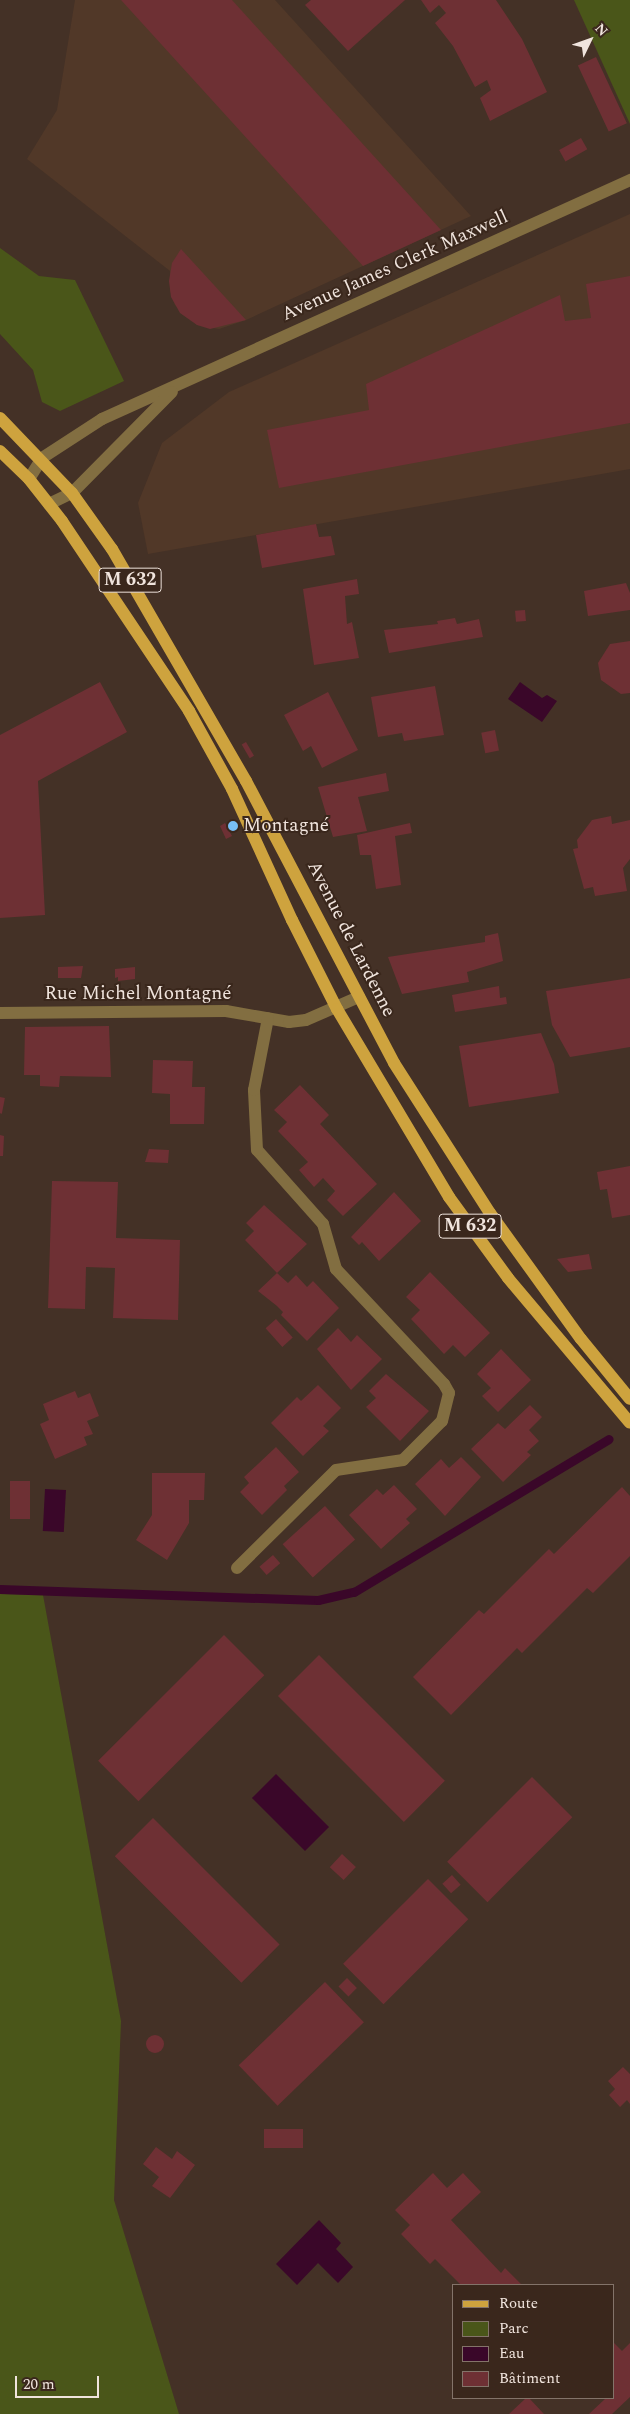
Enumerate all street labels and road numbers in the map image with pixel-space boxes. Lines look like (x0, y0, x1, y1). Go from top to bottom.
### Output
street label: Avenue James Clerk Maxwell (278, 206, 512, 326)
road number: M 632 (98, 564, 162, 596)
street label: Avenue de Lardenne (302, 857, 400, 1021)
street label: Rue Michel Montagné (45, 983, 231, 1005)
road number: M 632 (438, 1210, 502, 1242)

